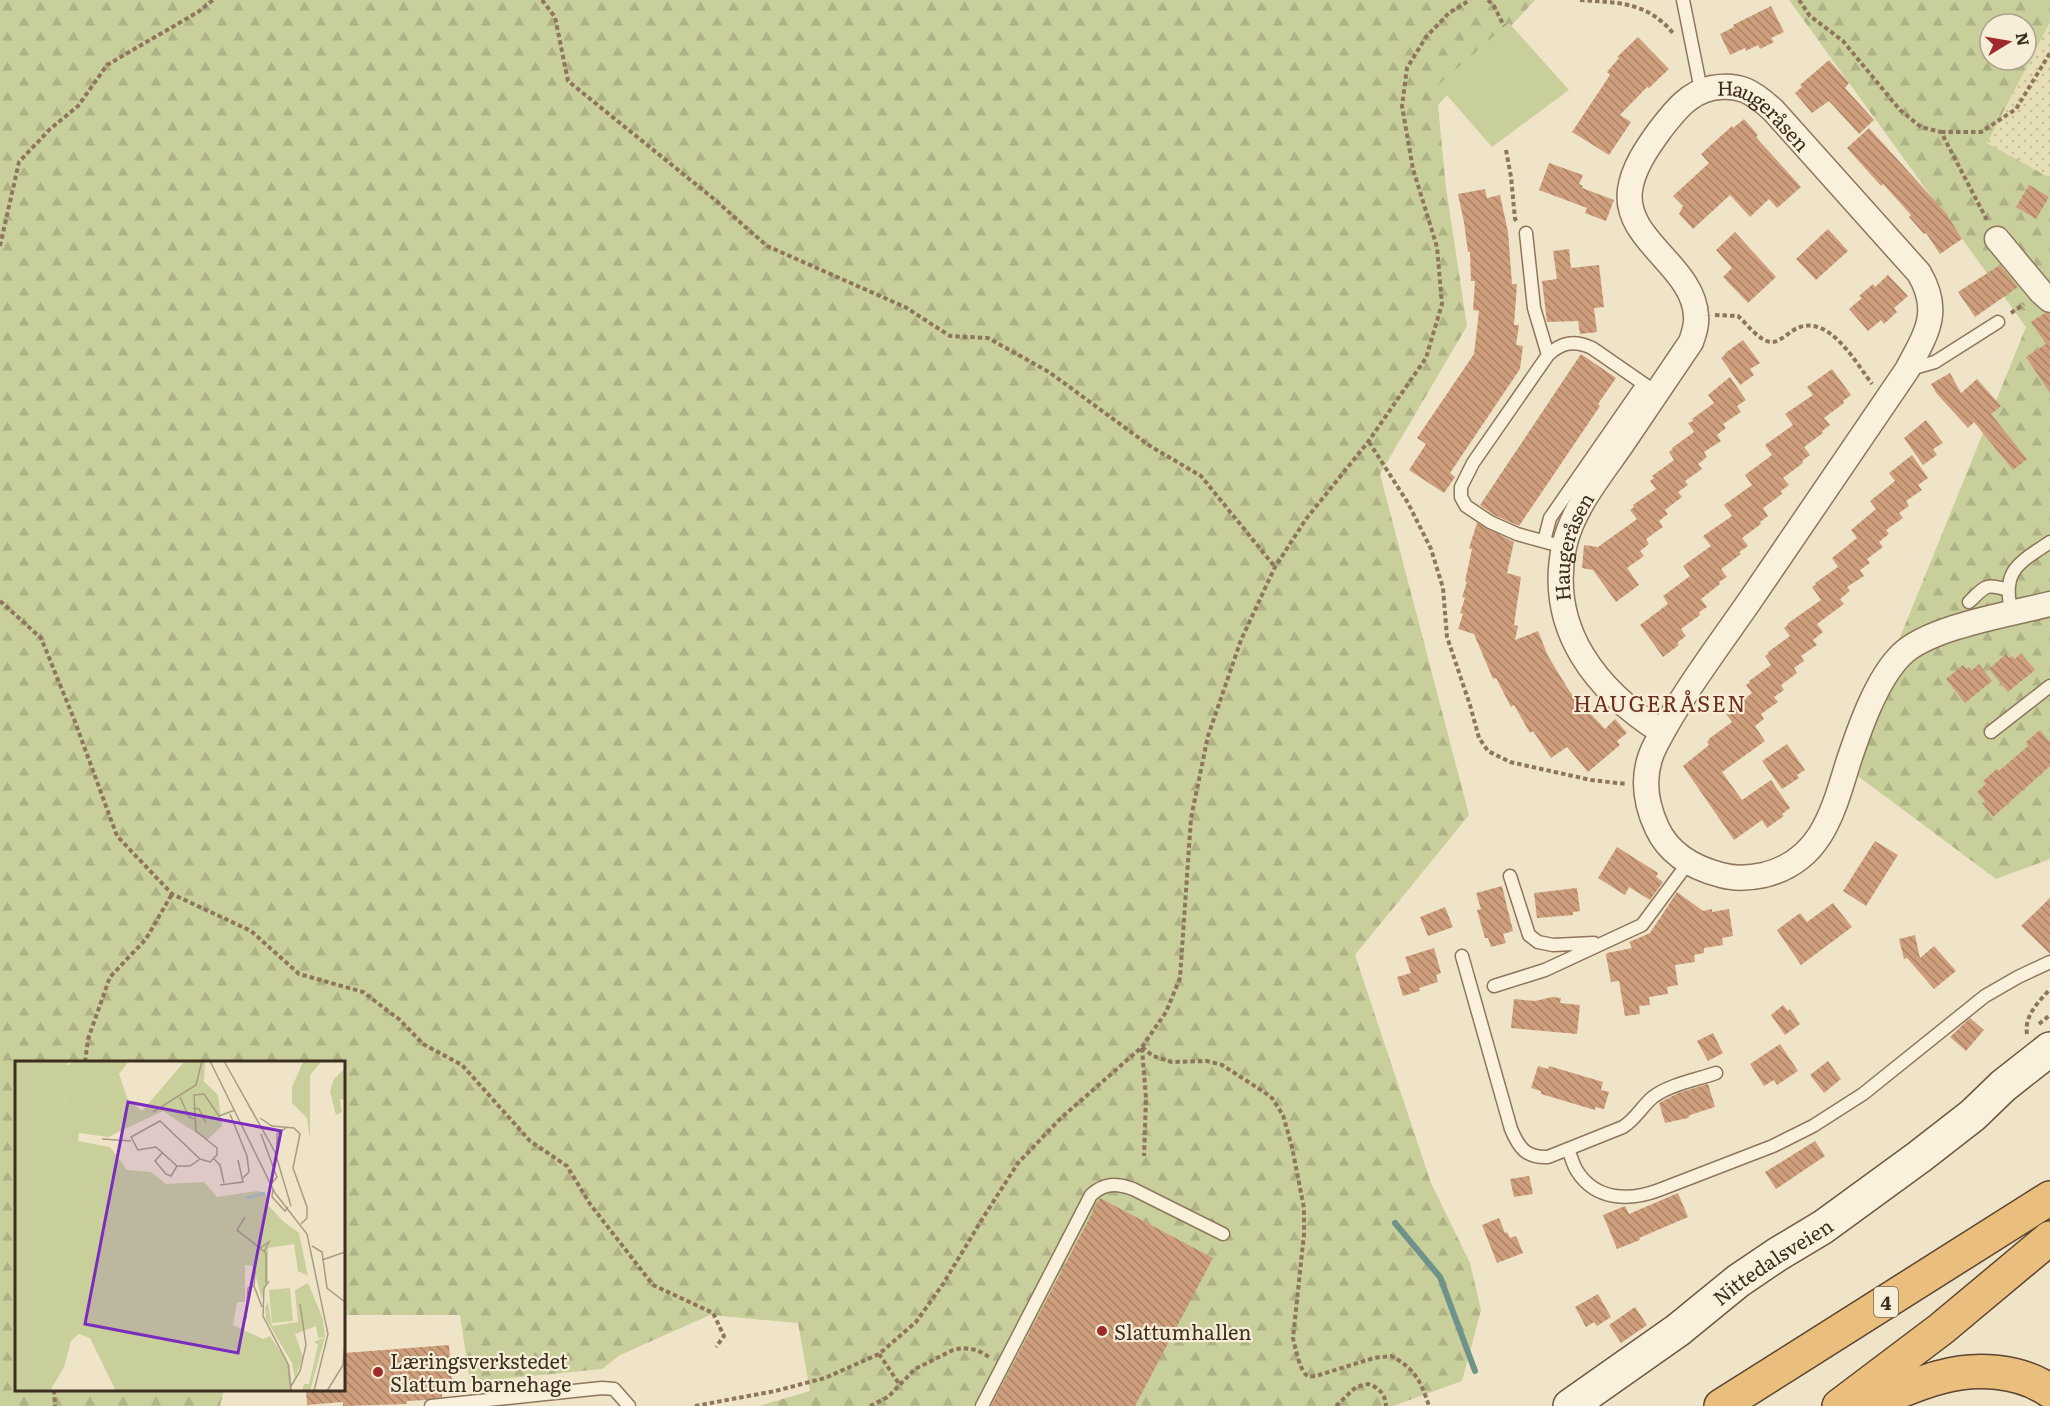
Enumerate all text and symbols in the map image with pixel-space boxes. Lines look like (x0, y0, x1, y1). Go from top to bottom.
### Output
north arrow (1978, 12, 2038, 72)
text: N (2011, 30, 2037, 48)
street label: Haugeråsen (1717, 72, 1818, 157)
street label: Haugeråsen (1546, 486, 1600, 603)
district label: HAUGERÅSEN (1573, 686, 1747, 719)
inset map (15, 1061, 345, 1391)
street label: Nittedalsveien (1705, 1210, 1839, 1312)
road number: 4 (1874, 1287, 1898, 1317)
place label: Slattumhallen (1114, 1316, 1252, 1346)
marker: Slattumhallen (1095, 1324, 1109, 1338)
place label: Læringsverkstedet Slattum barnehage (390, 1345, 571, 1398)
marker: Læringsverkstedet Slattum barnehage (371, 1365, 385, 1379)

